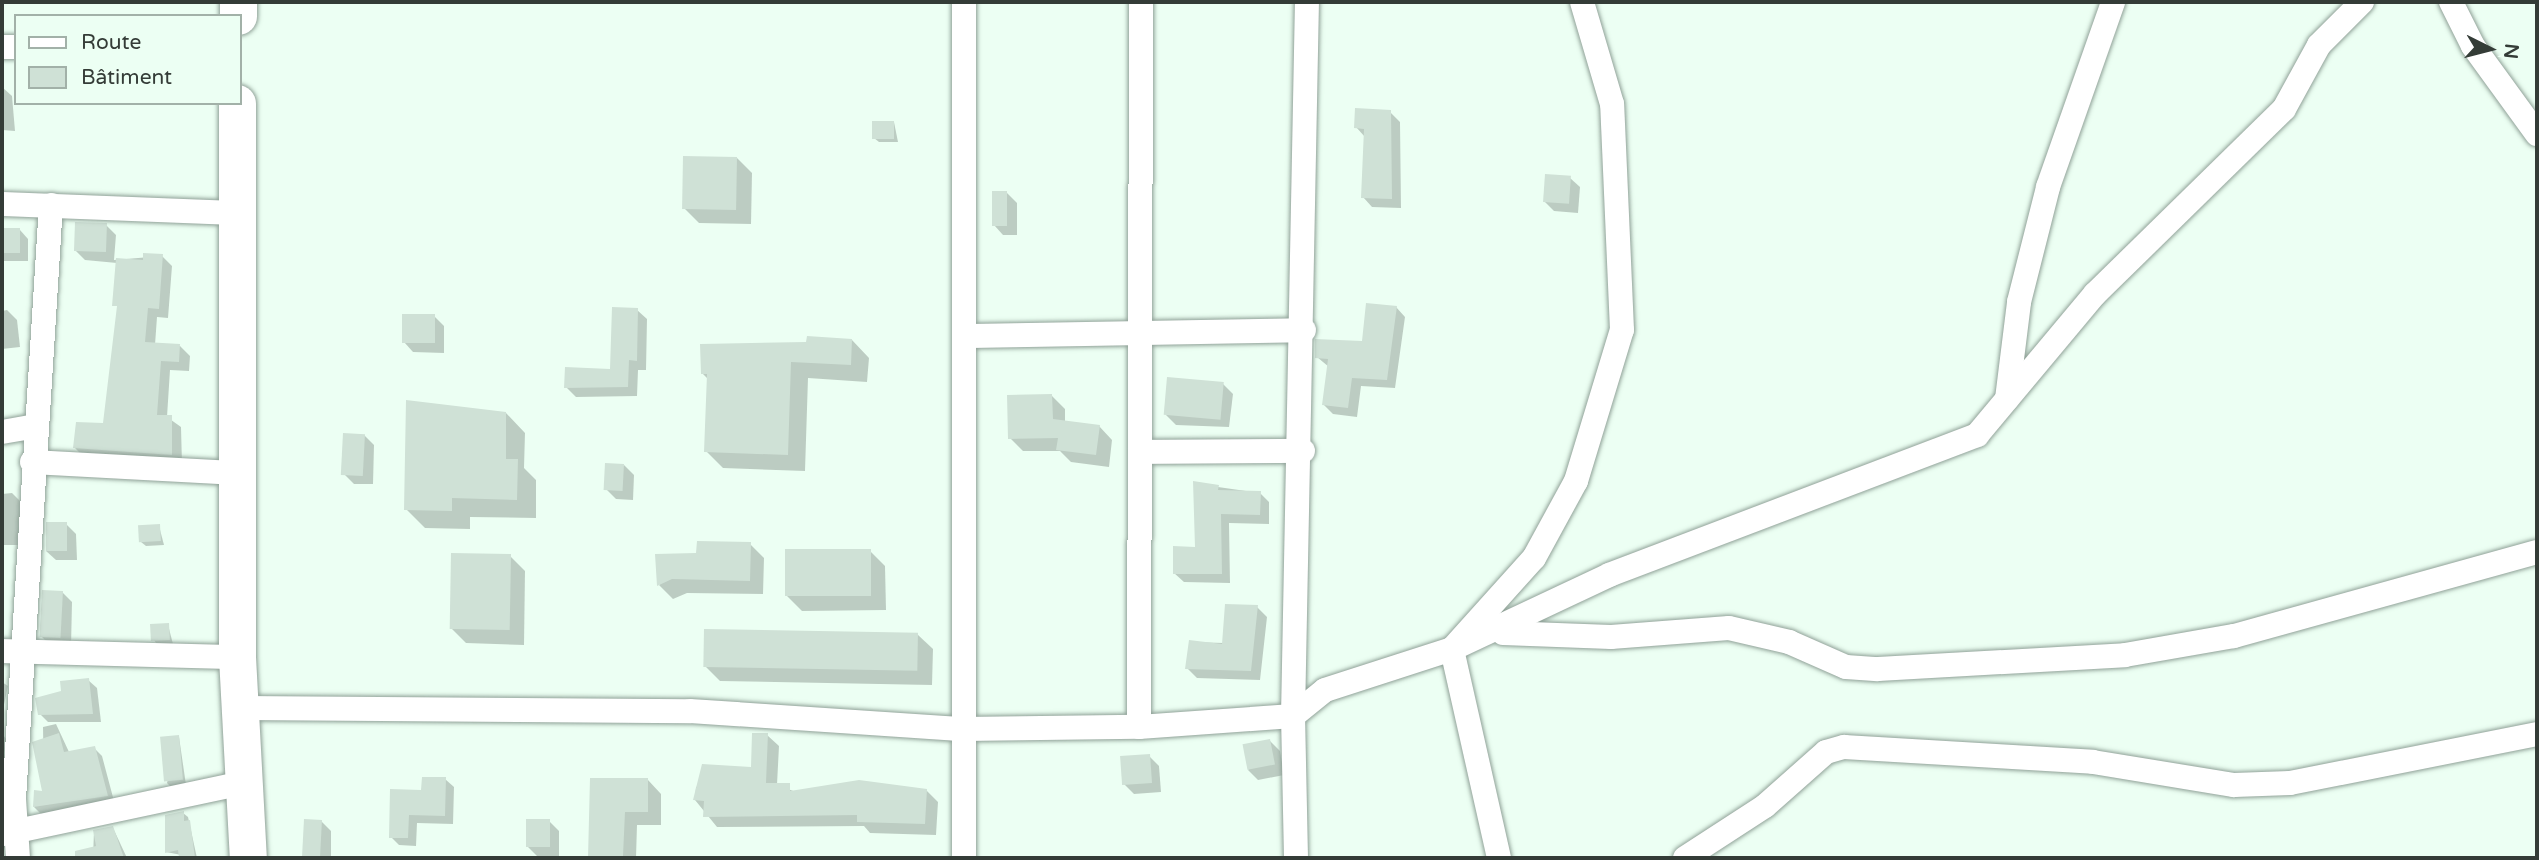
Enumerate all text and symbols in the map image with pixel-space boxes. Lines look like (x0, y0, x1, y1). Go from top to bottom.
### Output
legend (14, 14, 242, 105)
north arrow (2455, 14, 2525, 84)
text: Route (81, 30, 141, 55)
text: N (2499, 42, 2523, 60)
text: Bâtiment (81, 65, 172, 90)

